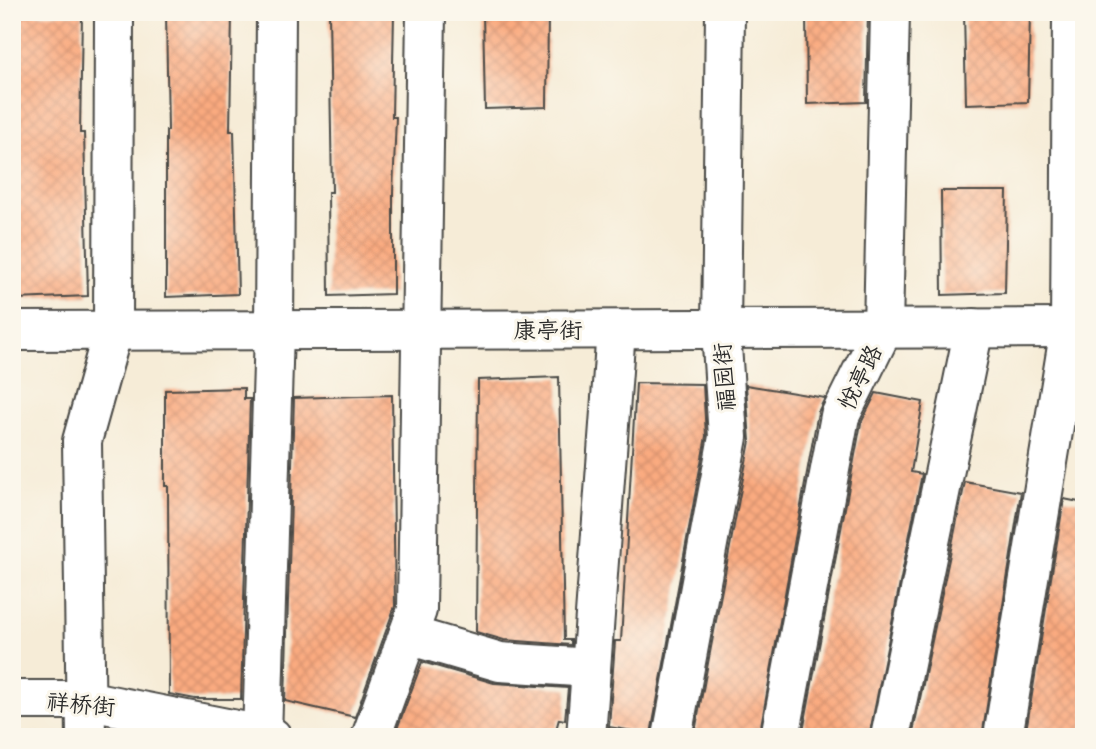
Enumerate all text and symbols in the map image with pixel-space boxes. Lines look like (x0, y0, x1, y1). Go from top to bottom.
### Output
street label: 康亭街 (514, 310, 583, 351)
street label: 悦亭路 (827, 337, 894, 417)
street label: 福园街 (702, 341, 747, 413)
street label: 祥桥街 (45, 681, 117, 728)

